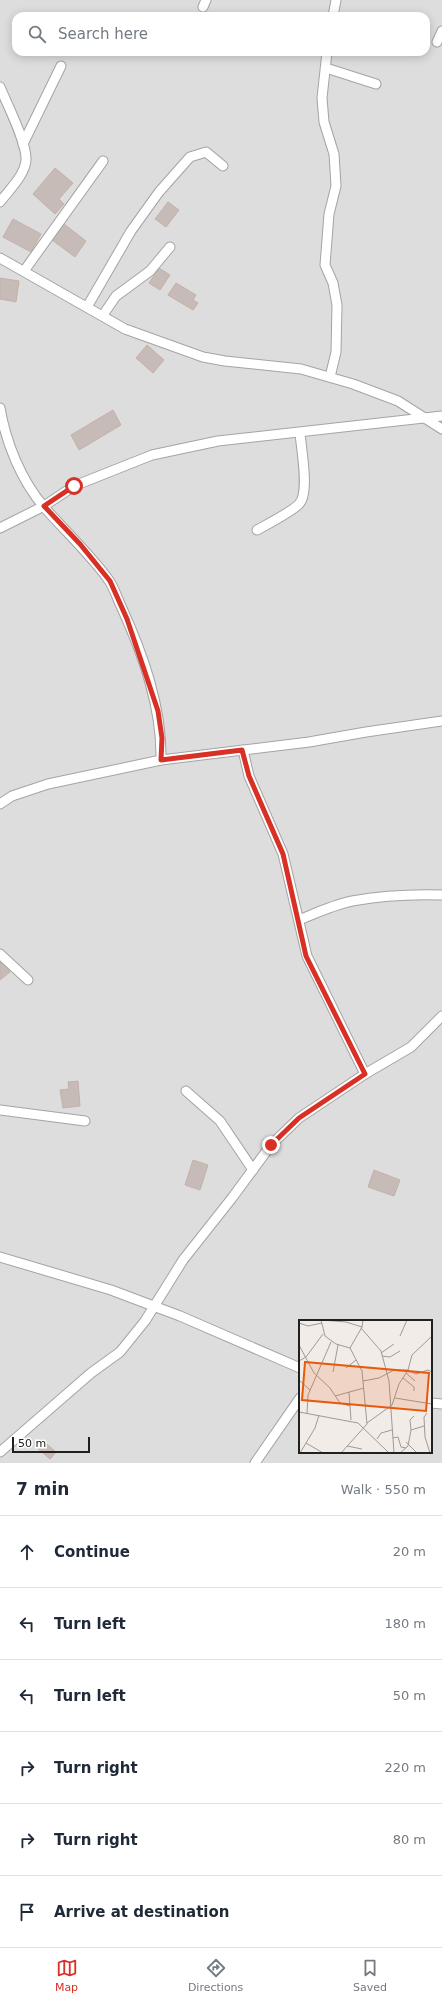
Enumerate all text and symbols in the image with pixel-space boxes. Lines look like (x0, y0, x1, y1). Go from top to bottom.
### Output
search box (12, 12, 430, 56)
icon: search (26, 23, 48, 45)
text: Search here (58, 25, 148, 43)
route start (65, 477, 83, 495)
route end (262, 1136, 280, 1154)
inset map (299, 1320, 432, 1453)
scale bar (12, 1435, 90, 1454)
text: 50 m (18, 1437, 46, 1450)
text: 7 min (16, 1479, 69, 1499)
text: Walk · 550 m (341, 1482, 426, 1497)
icon: ahead (16, 1541, 38, 1563)
text: Continue (54, 1543, 130, 1561)
text: 20 m (393, 1544, 426, 1559)
icon: left (16, 1613, 38, 1635)
text: Turn left (54, 1615, 126, 1633)
text: 180 m (384, 1616, 426, 1631)
icon: left (16, 1685, 38, 1707)
text: Turn left (54, 1687, 126, 1705)
text: 50 m (393, 1688, 426, 1703)
icon: right (16, 1757, 38, 1779)
text: Turn right (54, 1759, 138, 1777)
text: 220 m (384, 1760, 426, 1775)
icon: right (16, 1829, 38, 1851)
text: Turn right (54, 1831, 138, 1849)
text: 80 m (393, 1832, 426, 1847)
icon: arrive (16, 1901, 38, 1923)
text: Arrive at destination (54, 1903, 229, 1921)
tab: Map (55, 1957, 78, 1994)
tab: Directions (188, 1957, 243, 1994)
tab: Saved (353, 1957, 387, 1994)

